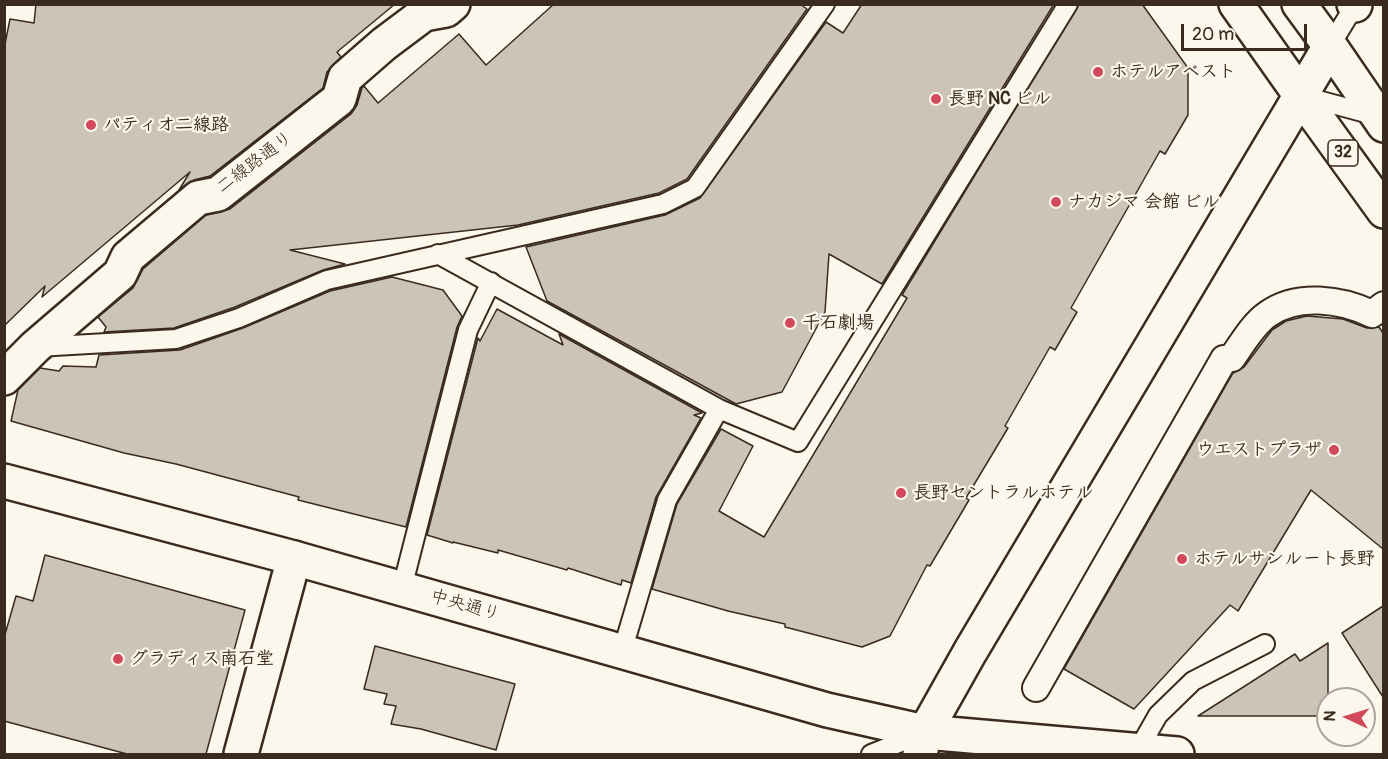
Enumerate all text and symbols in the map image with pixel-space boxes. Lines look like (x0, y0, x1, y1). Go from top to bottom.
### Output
scale bar (1184, 12, 1310, 50)
text: 20 m (1192, 23, 1234, 46)
place label: ホテルアベスト (1110, 61, 1236, 83)
marker: ホテルアベスト (1091, 65, 1105, 79)
place label: 長野 NC ビル (948, 88, 1051, 110)
marker: 長野 NC ビル (929, 92, 943, 106)
place label: パティオ二線路 (103, 114, 229, 136)
marker: パティオ二線路 (84, 118, 98, 132)
street label: 二線路通り (213, 127, 297, 199)
road number: 32 (1328, 140, 1358, 166)
place label: ナカジマ 会館 ビル (1068, 191, 1220, 213)
marker: ナカジマ 会館 ビル (1049, 195, 1063, 209)
place label: 千石劇場 (802, 312, 874, 334)
marker: 千石劇場 (783, 316, 797, 330)
place label: ウエストプラザ (1196, 439, 1322, 461)
marker: ウエストプラザ (1327, 443, 1341, 457)
place label: 長野セントラルホテル (913, 482, 1093, 504)
marker: 長野セントラルホテル (894, 486, 908, 500)
place label: ホテルサンルート長野 (1194, 548, 1375, 570)
marker: ホテルサンルート長野 (1175, 552, 1189, 566)
street label: 中央通り (427, 586, 503, 626)
place label: グラディス南石堂 (130, 648, 274, 670)
marker: グラディス南石堂 (111, 652, 125, 666)
north arrow (1316, 687, 1376, 747)
text: N (1320, 710, 1340, 722)

